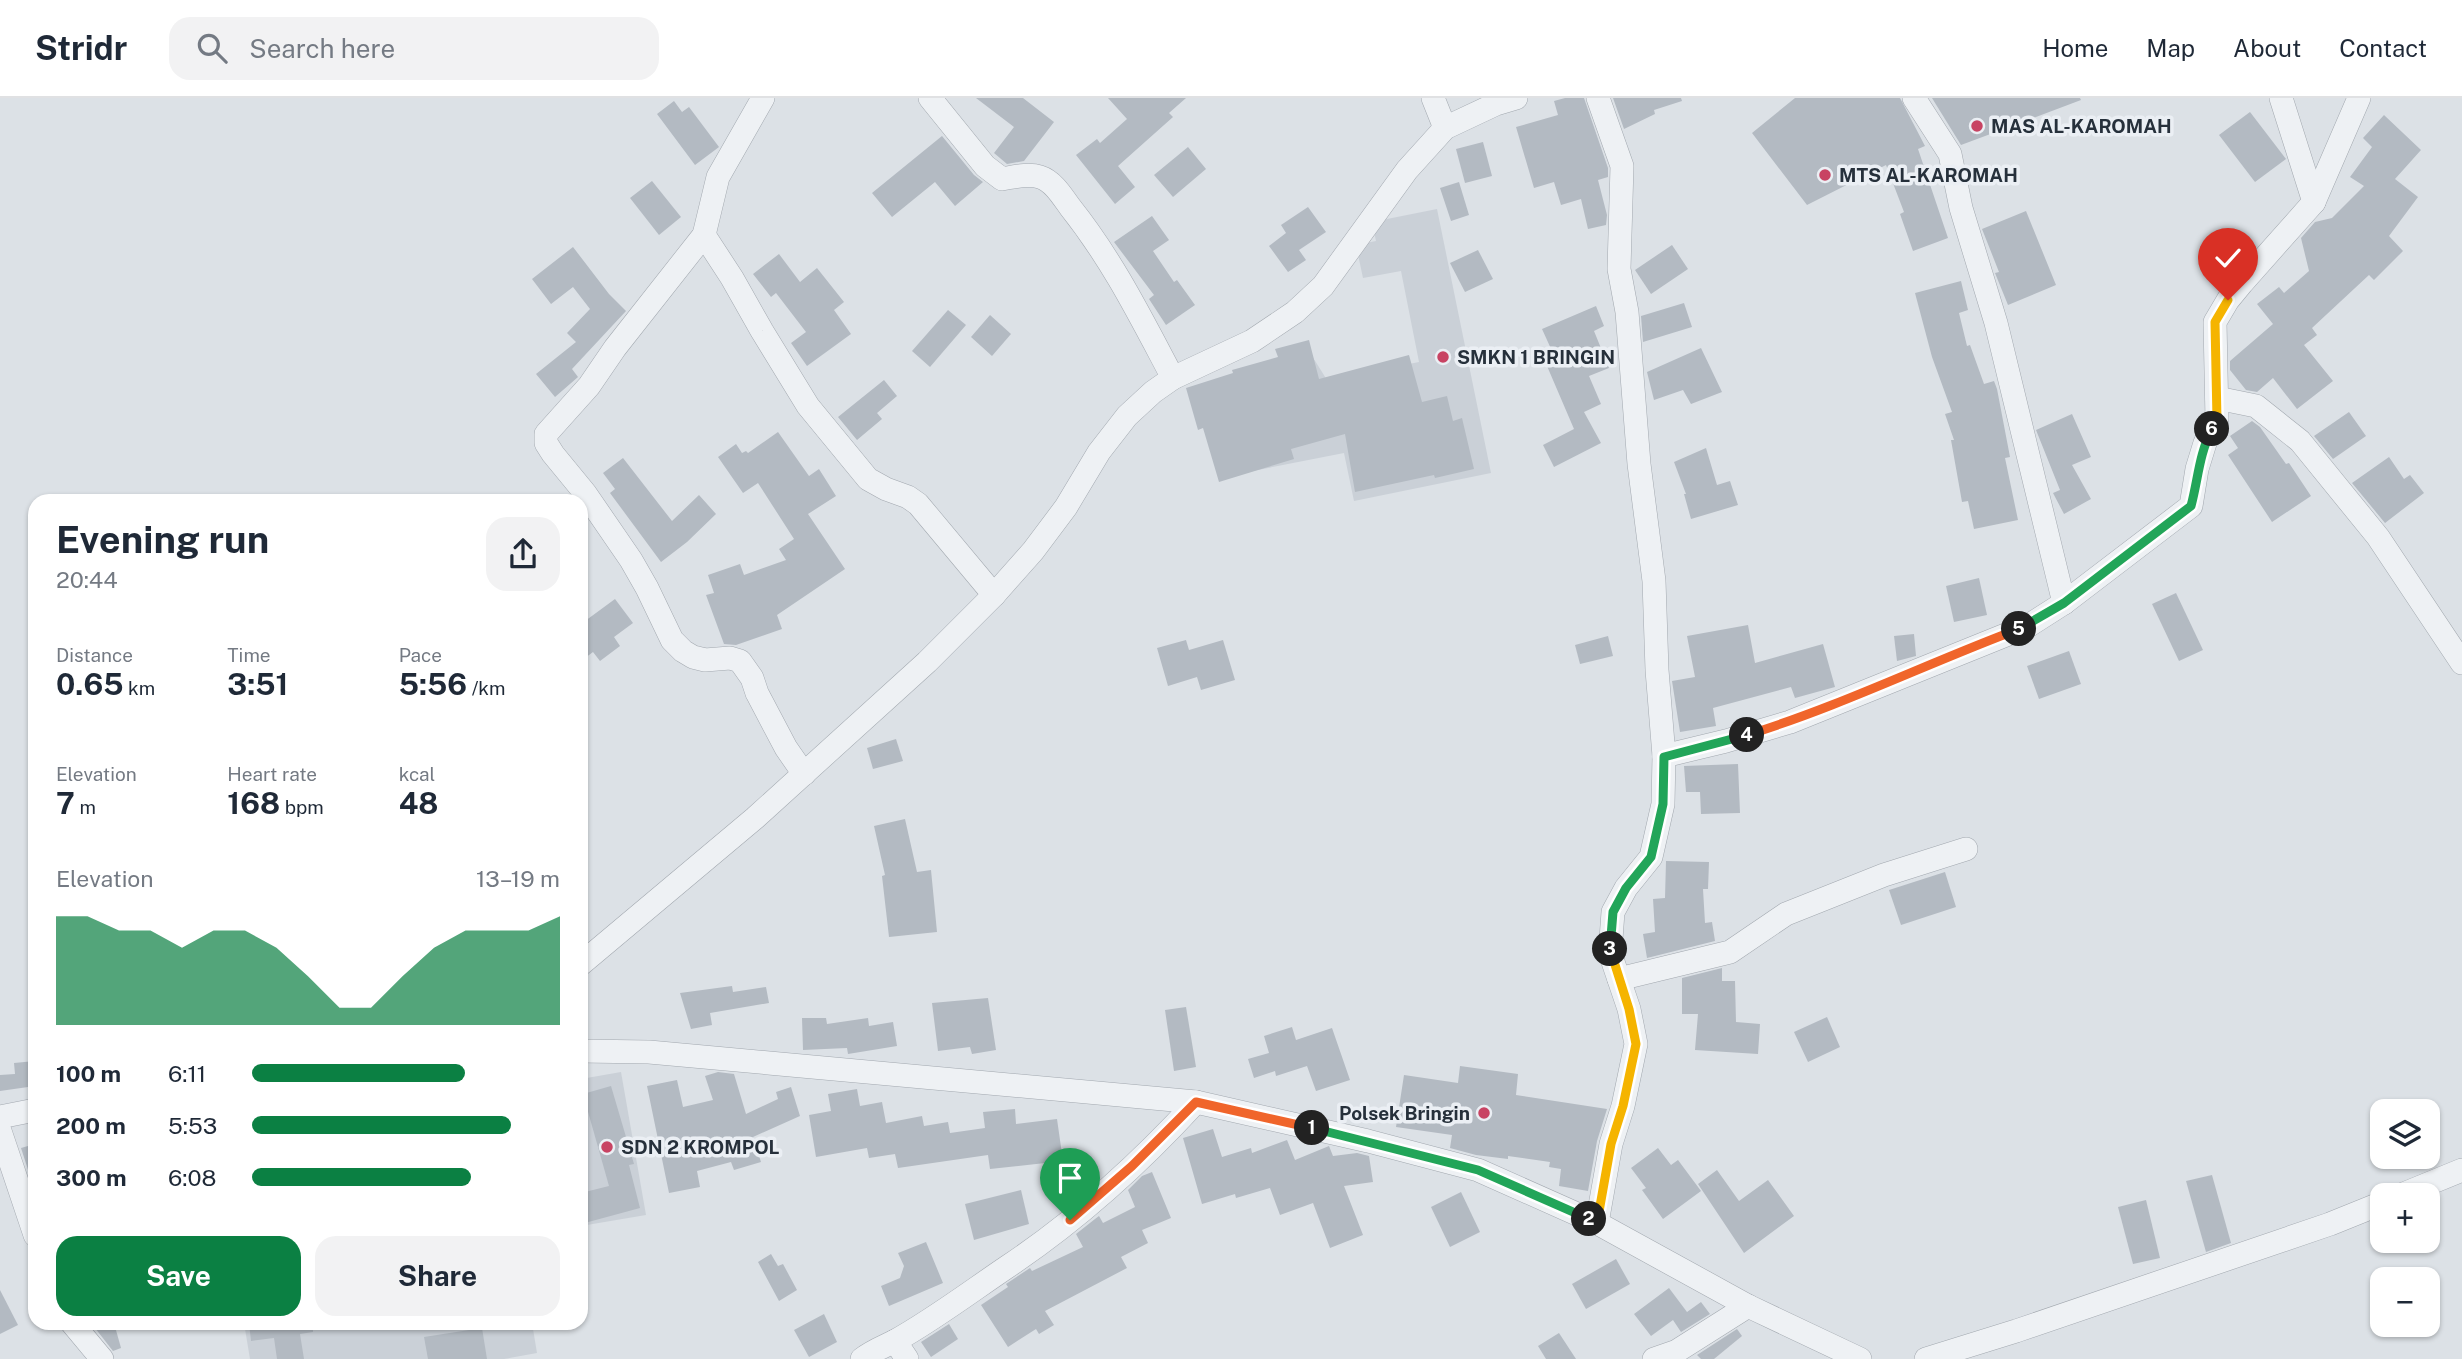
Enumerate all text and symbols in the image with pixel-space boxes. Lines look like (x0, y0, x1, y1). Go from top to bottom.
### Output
search box (169, 17, 659, 80)
text: Stridr (35, 29, 127, 67)
icon: search (193, 29, 231, 67)
text: Search here (249, 33, 395, 64)
text: Home (2042, 34, 2108, 62)
text: Map (2146, 34, 2195, 62)
text: About (2233, 34, 2301, 62)
text: Contact (2339, 34, 2427, 62)
place label: MAS AL-KAROMAH (1991, 115, 2172, 137)
marker: MAS AL-KAROMAH (1969, 118, 1985, 134)
place label: MTS AL-KAROMAH (1839, 164, 2018, 186)
marker: MTS AL-KAROMAH (1817, 167, 1833, 183)
pin (2198, 228, 2258, 300)
icon: check (2209, 239, 2247, 277)
place label: SMKN 1 BRINGIN (1457, 346, 1615, 368)
marker: SMKN 1 BRINGIN (1435, 349, 1451, 365)
pin: 6 (2194, 412, 2230, 446)
text: 6 (2205, 417, 2218, 439)
text: Evening run (56, 517, 269, 562)
button: share (486, 517, 560, 591)
text: 20:44 (56, 566, 118, 593)
pin: 5 (2002, 612, 2036, 646)
text: 5 (2012, 617, 2025, 639)
text: Distance (56, 644, 133, 666)
text: Time (227, 644, 271, 666)
text: Pace (399, 644, 442, 666)
text: 0.65 (56, 666, 124, 702)
text: 3:51 (227, 666, 288, 702)
text: 5:56 (399, 666, 467, 702)
text: km (124, 677, 155, 699)
text: /km (467, 677, 505, 699)
pin: 4 (1730, 718, 1764, 752)
text: 4 (1740, 723, 1753, 745)
text: Elevation (56, 763, 137, 785)
text: Heart rate (227, 763, 317, 785)
text: kcal (399, 763, 435, 785)
text: 7 (56, 785, 75, 821)
text: 168 (227, 785, 280, 821)
text: 48 (399, 785, 438, 821)
text: m (75, 796, 96, 818)
text: bpm (280, 796, 324, 818)
text: Elevation (56, 865, 154, 892)
text: 13–19 m (476, 865, 560, 892)
pin: 3 (1592, 932, 1628, 966)
text: 3 (1603, 937, 1616, 959)
text: 100 m (56, 1060, 121, 1087)
text: 6:11 (168, 1060, 206, 1087)
map controls (2370, 1099, 2440, 1337)
button: layers (2370, 1099, 2440, 1169)
place label: Polsek Bringin (1339, 1102, 1470, 1124)
marker: Polsek Bringin (1476, 1105, 1492, 1121)
pin: 1 (1294, 1110, 1330, 1146)
text: 200 m (56, 1112, 126, 1139)
text: 5:53 (168, 1112, 217, 1139)
text: 1 (1307, 1116, 1316, 1138)
place label: SDN 2 KROMPOL (621, 1136, 780, 1158)
marker: SDN 2 KROMPOL (599, 1139, 615, 1155)
pin (1040, 1148, 1100, 1220)
icon: arrive (1051, 1159, 1089, 1197)
text: 300 m (56, 1164, 127, 1191)
text: 6:08 (168, 1164, 216, 1191)
button: + (2370, 1183, 2440, 1253)
pin: 2 (1572, 1202, 1606, 1236)
text: 2 (1582, 1207, 1595, 1229)
button: Save (56, 1236, 301, 1316)
button: Share (315, 1236, 560, 1316)
button: − (2370, 1267, 2440, 1337)

